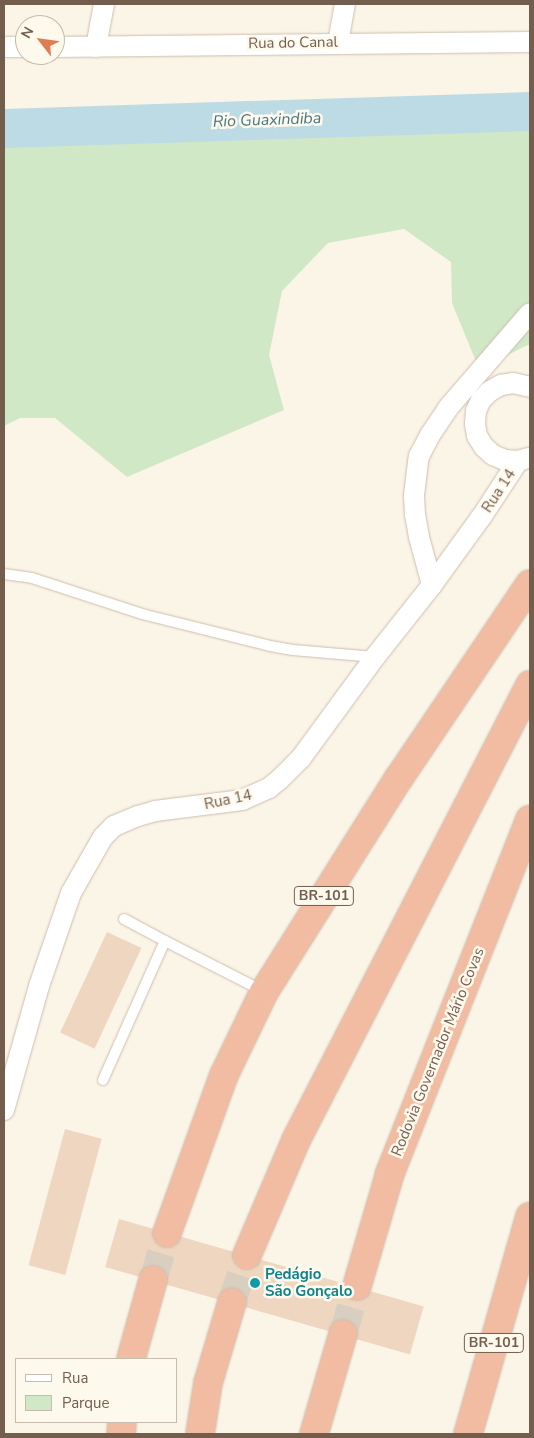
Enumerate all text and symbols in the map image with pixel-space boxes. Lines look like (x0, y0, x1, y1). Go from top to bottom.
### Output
north arrow (15, 15, 65, 65)
text: N (17, 23, 38, 42)
street label: Rua do Canal (248, 33, 338, 53)
water label: Rio Guaxindiba (212, 109, 322, 131)
street label: Rua 14 (478, 466, 520, 516)
street label: Rua 14 (203, 786, 253, 814)
road number: BR-101 (293, 884, 355, 908)
street label: Rodovia Governador Mário Covas (388, 945, 488, 1159)
place label: Pedágio São Gonçalo (265, 1265, 352, 1300)
marker: Pedágio São Gonçalo (249, 1277, 261, 1289)
road number: BR-101 (463, 1332, 525, 1355)
legend (15, 1358, 178, 1423)
text: Rua (62, 1368, 88, 1388)
text: Parque (62, 1393, 110, 1413)

